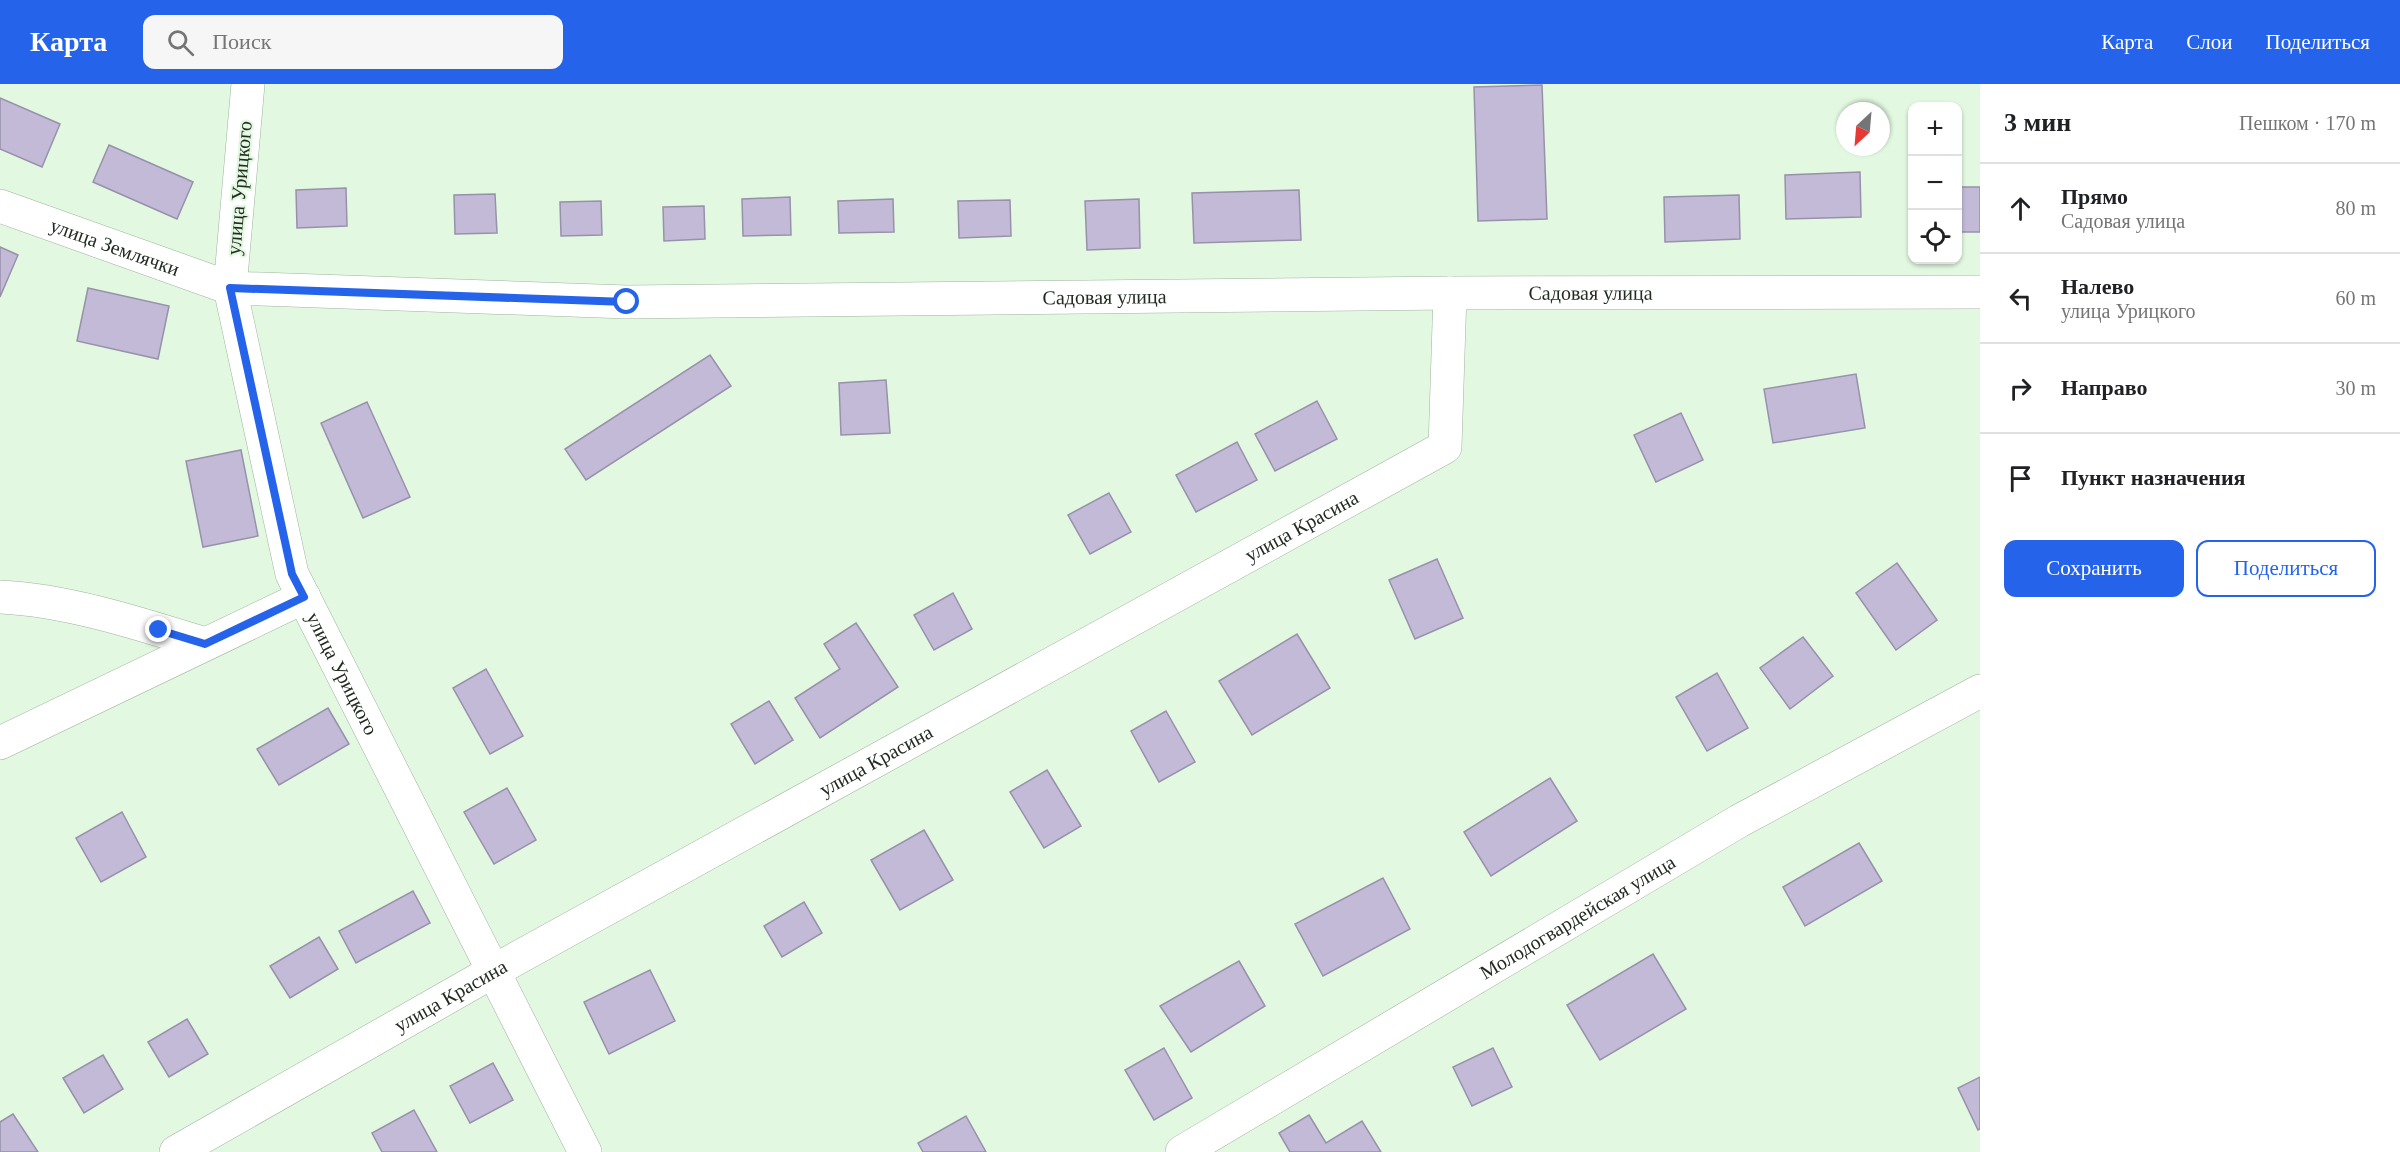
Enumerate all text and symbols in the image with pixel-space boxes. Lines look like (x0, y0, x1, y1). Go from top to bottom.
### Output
search box (143, 15, 563, 69)
text: Карта (30, 26, 107, 57)
icon: search (164, 26, 197, 59)
text: Поиск (212, 29, 271, 54)
text: Карта (2101, 30, 2153, 54)
text: Слои (2186, 30, 2232, 54)
text: Поделиться (2265, 30, 2370, 54)
north arrow (1836, 102, 1890, 156)
map controls (1908, 102, 1962, 264)
button: + (1908, 102, 1962, 156)
text: 3 мин (2004, 108, 2071, 137)
text: Пешком · 170 m (2239, 112, 2376, 134)
street label: улица Урицкого (222, 120, 257, 256)
button: − (1908, 156, 1962, 210)
text: Прямо (2061, 184, 2128, 209)
icon: ahead (2004, 192, 2037, 225)
text: 80 m (2335, 197, 2376, 219)
button: locate (1908, 210, 1962, 264)
text: Садовая улица (2061, 210, 2185, 232)
street label: улица Землячки (47, 214, 183, 280)
text: Налево (2061, 274, 2134, 299)
street label: Садовая улица (1528, 282, 1653, 305)
icon: left (2004, 282, 2037, 315)
street label: Садовая улица (1042, 285, 1167, 309)
text: 60 m (2335, 287, 2376, 309)
route start (613, 288, 639, 314)
text: улица Урицкого (2061, 300, 2196, 322)
icon: right (2004, 372, 2037, 405)
text: Направо (2061, 375, 2147, 400)
text: 30 m (2335, 377, 2376, 399)
icon: arrive (2004, 462, 2037, 495)
text: Пункт назначения (2061, 465, 2246, 490)
street label: улица Красина (1241, 486, 1362, 567)
button: Сохранить (2004, 540, 2184, 597)
button: Поделиться (2196, 540, 2376, 597)
street label: улица Урицкого (301, 608, 383, 739)
route end (145, 616, 171, 642)
street label: улица Красина (816, 720, 936, 801)
street label: Молодогвардейская улица (1476, 850, 1679, 983)
street label: улица Красина (390, 955, 511, 1037)

